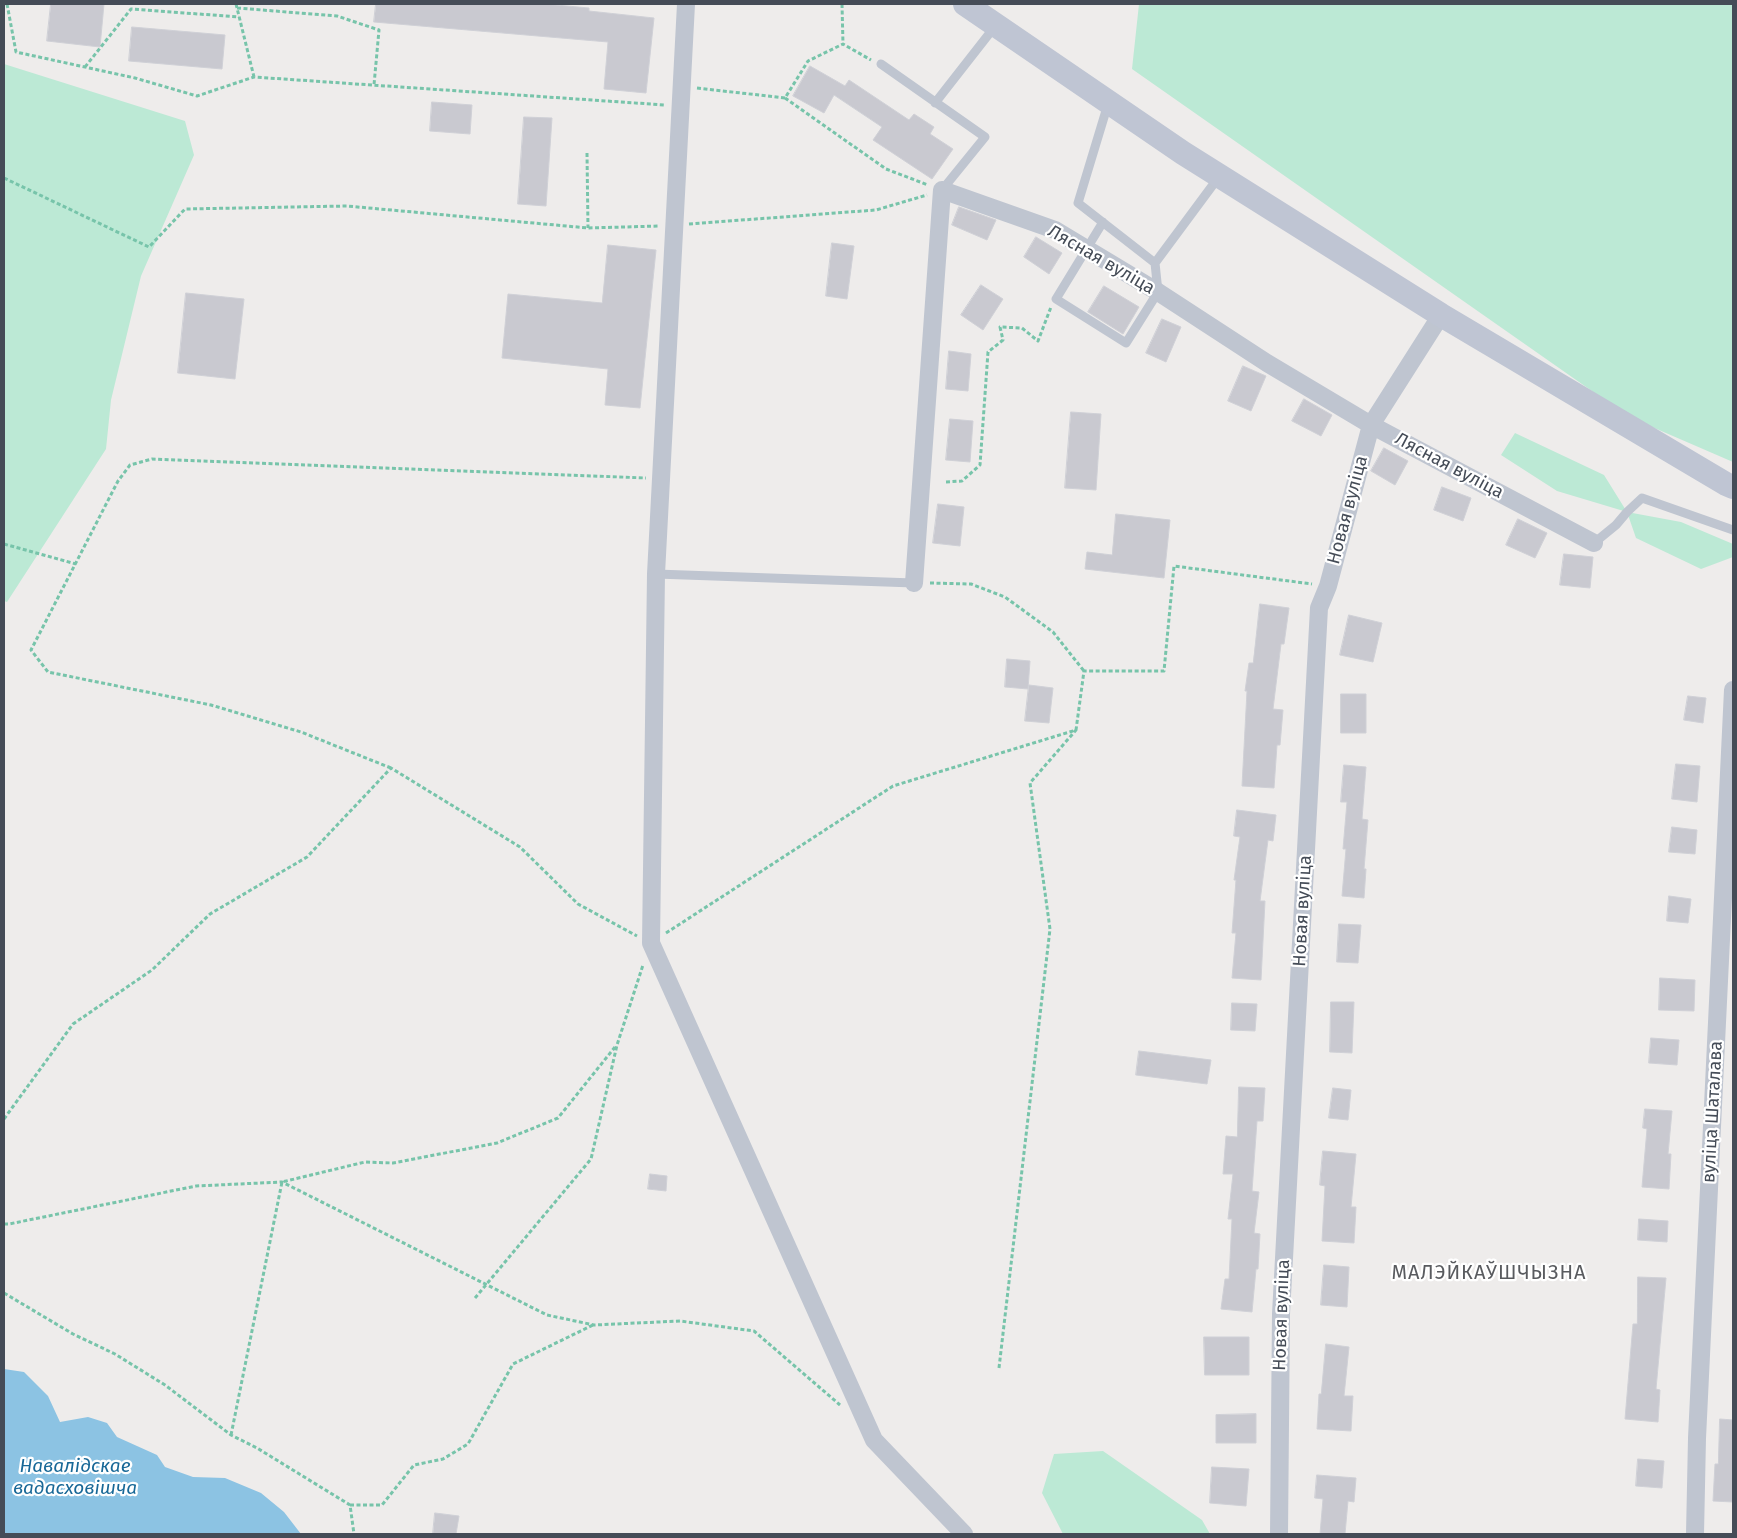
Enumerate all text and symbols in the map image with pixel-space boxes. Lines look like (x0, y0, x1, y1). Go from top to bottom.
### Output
street label: Лясная вуліца (1044, 221, 1158, 299)
street label: Лясная вуліца (1391, 428, 1507, 504)
street label: Новая вуліца (1323, 453, 1373, 567)
street label: Новая вуліца (1289, 855, 1317, 967)
street label: вуліца Шаталава (1698, 1040, 1728, 1184)
street label: Новая вуліца (1269, 1259, 1295, 1371)
district label: МАЛЭЙКАЎШЧЫЗНА (1390, 1261, 1588, 1285)
water label: Навалідскае вадасховішча (13, 1456, 137, 1500)

